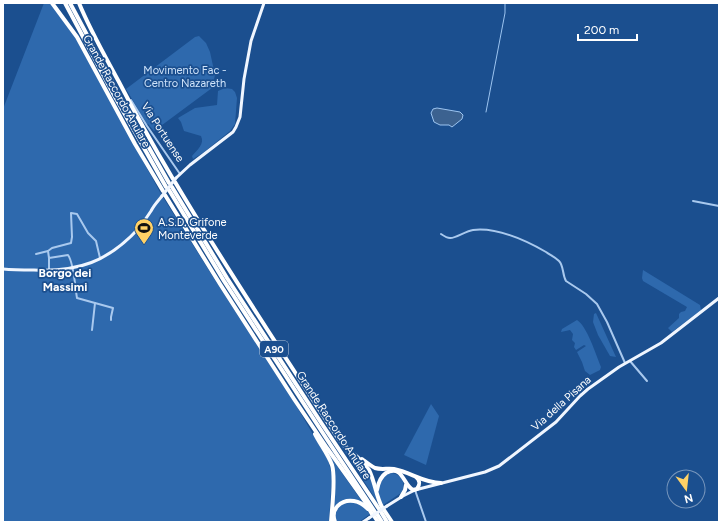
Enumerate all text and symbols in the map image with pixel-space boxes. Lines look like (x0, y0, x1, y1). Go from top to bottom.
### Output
scale bar (578, 16, 637, 42)
text: 200 m (584, 23, 619, 37)
street label: Grande Raccordo Anulare (80, 33, 153, 150)
park label: Movimento Fac - Centro Nazareth (143, 64, 227, 90)
street label: Via Portuense (138, 100, 187, 165)
place label: A.S.D. Grifone Monteverde (158, 216, 227, 242)
sports icon: A.S.D. Grifone Monteverde (133, 217, 155, 245)
district label: Borgo dei Massimi (39, 266, 91, 294)
road number: A90 (260, 341, 288, 357)
street label: Grande Raccordo Anulare (294, 369, 373, 482)
street label: Via della Pisana (529, 373, 594, 433)
north arrow (666, 469, 706, 509)
text: N (683, 491, 694, 506)

